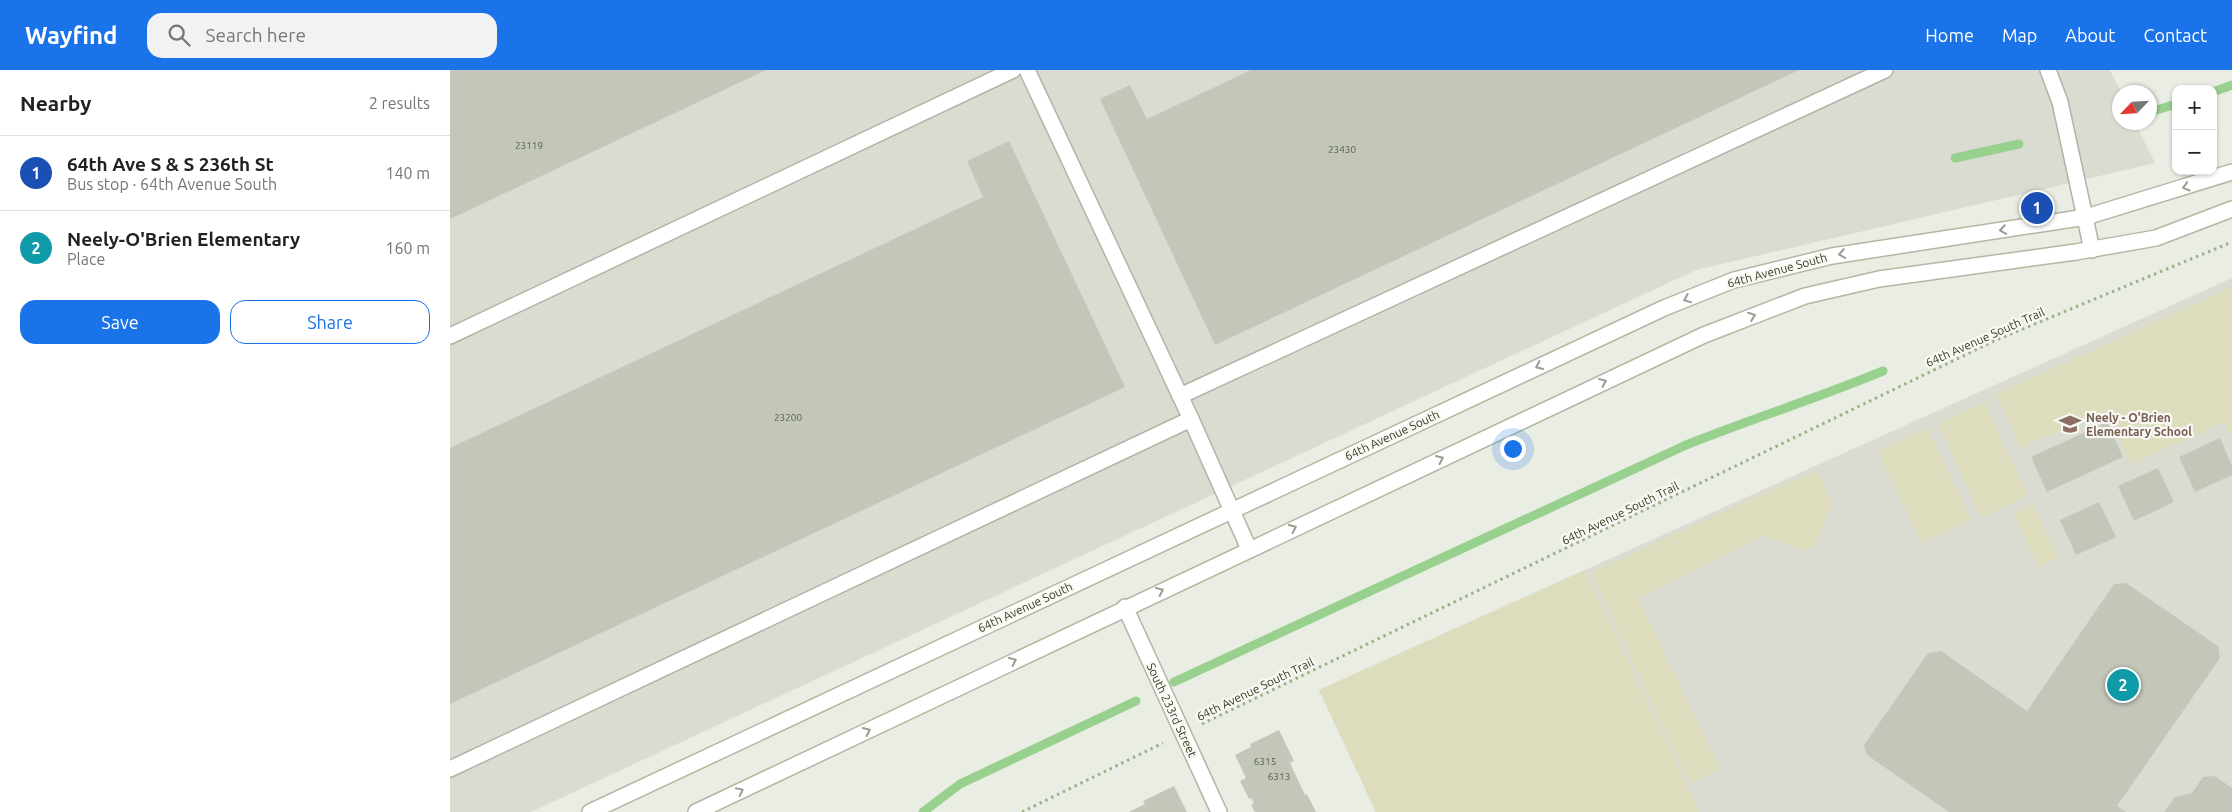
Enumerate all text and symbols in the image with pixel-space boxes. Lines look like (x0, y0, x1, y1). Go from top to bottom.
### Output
search box (147, 13, 497, 58)
icon: search (165, 21, 193, 49)
text: Wayfind (25, 22, 117, 49)
text: Search here (205, 24, 306, 46)
text: Home (1925, 25, 1974, 45)
text: Map (2002, 25, 2037, 45)
text: About (2065, 25, 2115, 45)
text: Contact (2143, 25, 2207, 45)
north arrow (2112, 85, 2157, 130)
map controls (2172, 85, 2217, 175)
button: + (2172, 85, 2217, 130)
text: Nearby (20, 91, 91, 115)
text: 2 results (369, 94, 430, 112)
button: − (2172, 130, 2217, 175)
house number: 23119 (515, 140, 543, 151)
house number: 23430 (1328, 144, 1356, 155)
text: 64th Ave S & S 236th St (67, 153, 274, 175)
text: 1 (31, 164, 41, 182)
text: 140 m (385, 164, 430, 182)
text: Bus stop · 64th Avenue South (67, 175, 277, 193)
one-way arrow (2182, 182, 2190, 192)
pin: 1 (2021, 189, 2053, 227)
one-way arrow (1999, 224, 2007, 234)
text: Neely-O'Brien Elementary (67, 228, 300, 250)
text: 2 (31, 239, 41, 257)
text: 160 m (385, 239, 430, 257)
one-way arrow (1838, 249, 1847, 259)
text: Place (67, 250, 105, 268)
street label: 64th Avenue South (1726, 250, 1828, 290)
one-way arrow (1683, 293, 1691, 303)
button: Save (20, 300, 220, 344)
button: Share (230, 300, 430, 344)
street label: 64th Avenue South Trail (1924, 305, 2046, 369)
one-way arrow (1747, 312, 1755, 322)
one-way arrow (1535, 360, 1544, 370)
one-way arrow (1598, 378, 1607, 389)
street label: 64th Avenue South (1343, 407, 1441, 463)
school or university icon: Neely - O'Brien Elementary School (2057, 411, 2083, 437)
place label: Neely - O'Brien Elementary School (2086, 411, 2192, 438)
house number: 23200 (774, 412, 802, 423)
your location (1500, 436, 1526, 462)
one-way arrow (1435, 455, 1444, 465)
street label: 64th Avenue South Trail (1559, 479, 1681, 547)
one-way arrow (1288, 524, 1297, 534)
street label: 64th Avenue South (976, 579, 1074, 635)
one-way arrow (1155, 587, 1164, 597)
street label: 64th Avenue South Trail (1194, 655, 1316, 723)
one-way arrow (1008, 656, 1017, 667)
street label: South 233rd Street (1144, 661, 1200, 759)
pin: 2 (2107, 666, 2139, 704)
one-way arrow (862, 726, 871, 737)
house number: 6315 (1254, 756, 1276, 767)
house number: 6313 (1268, 771, 1290, 782)
one-way arrow (735, 787, 744, 797)

